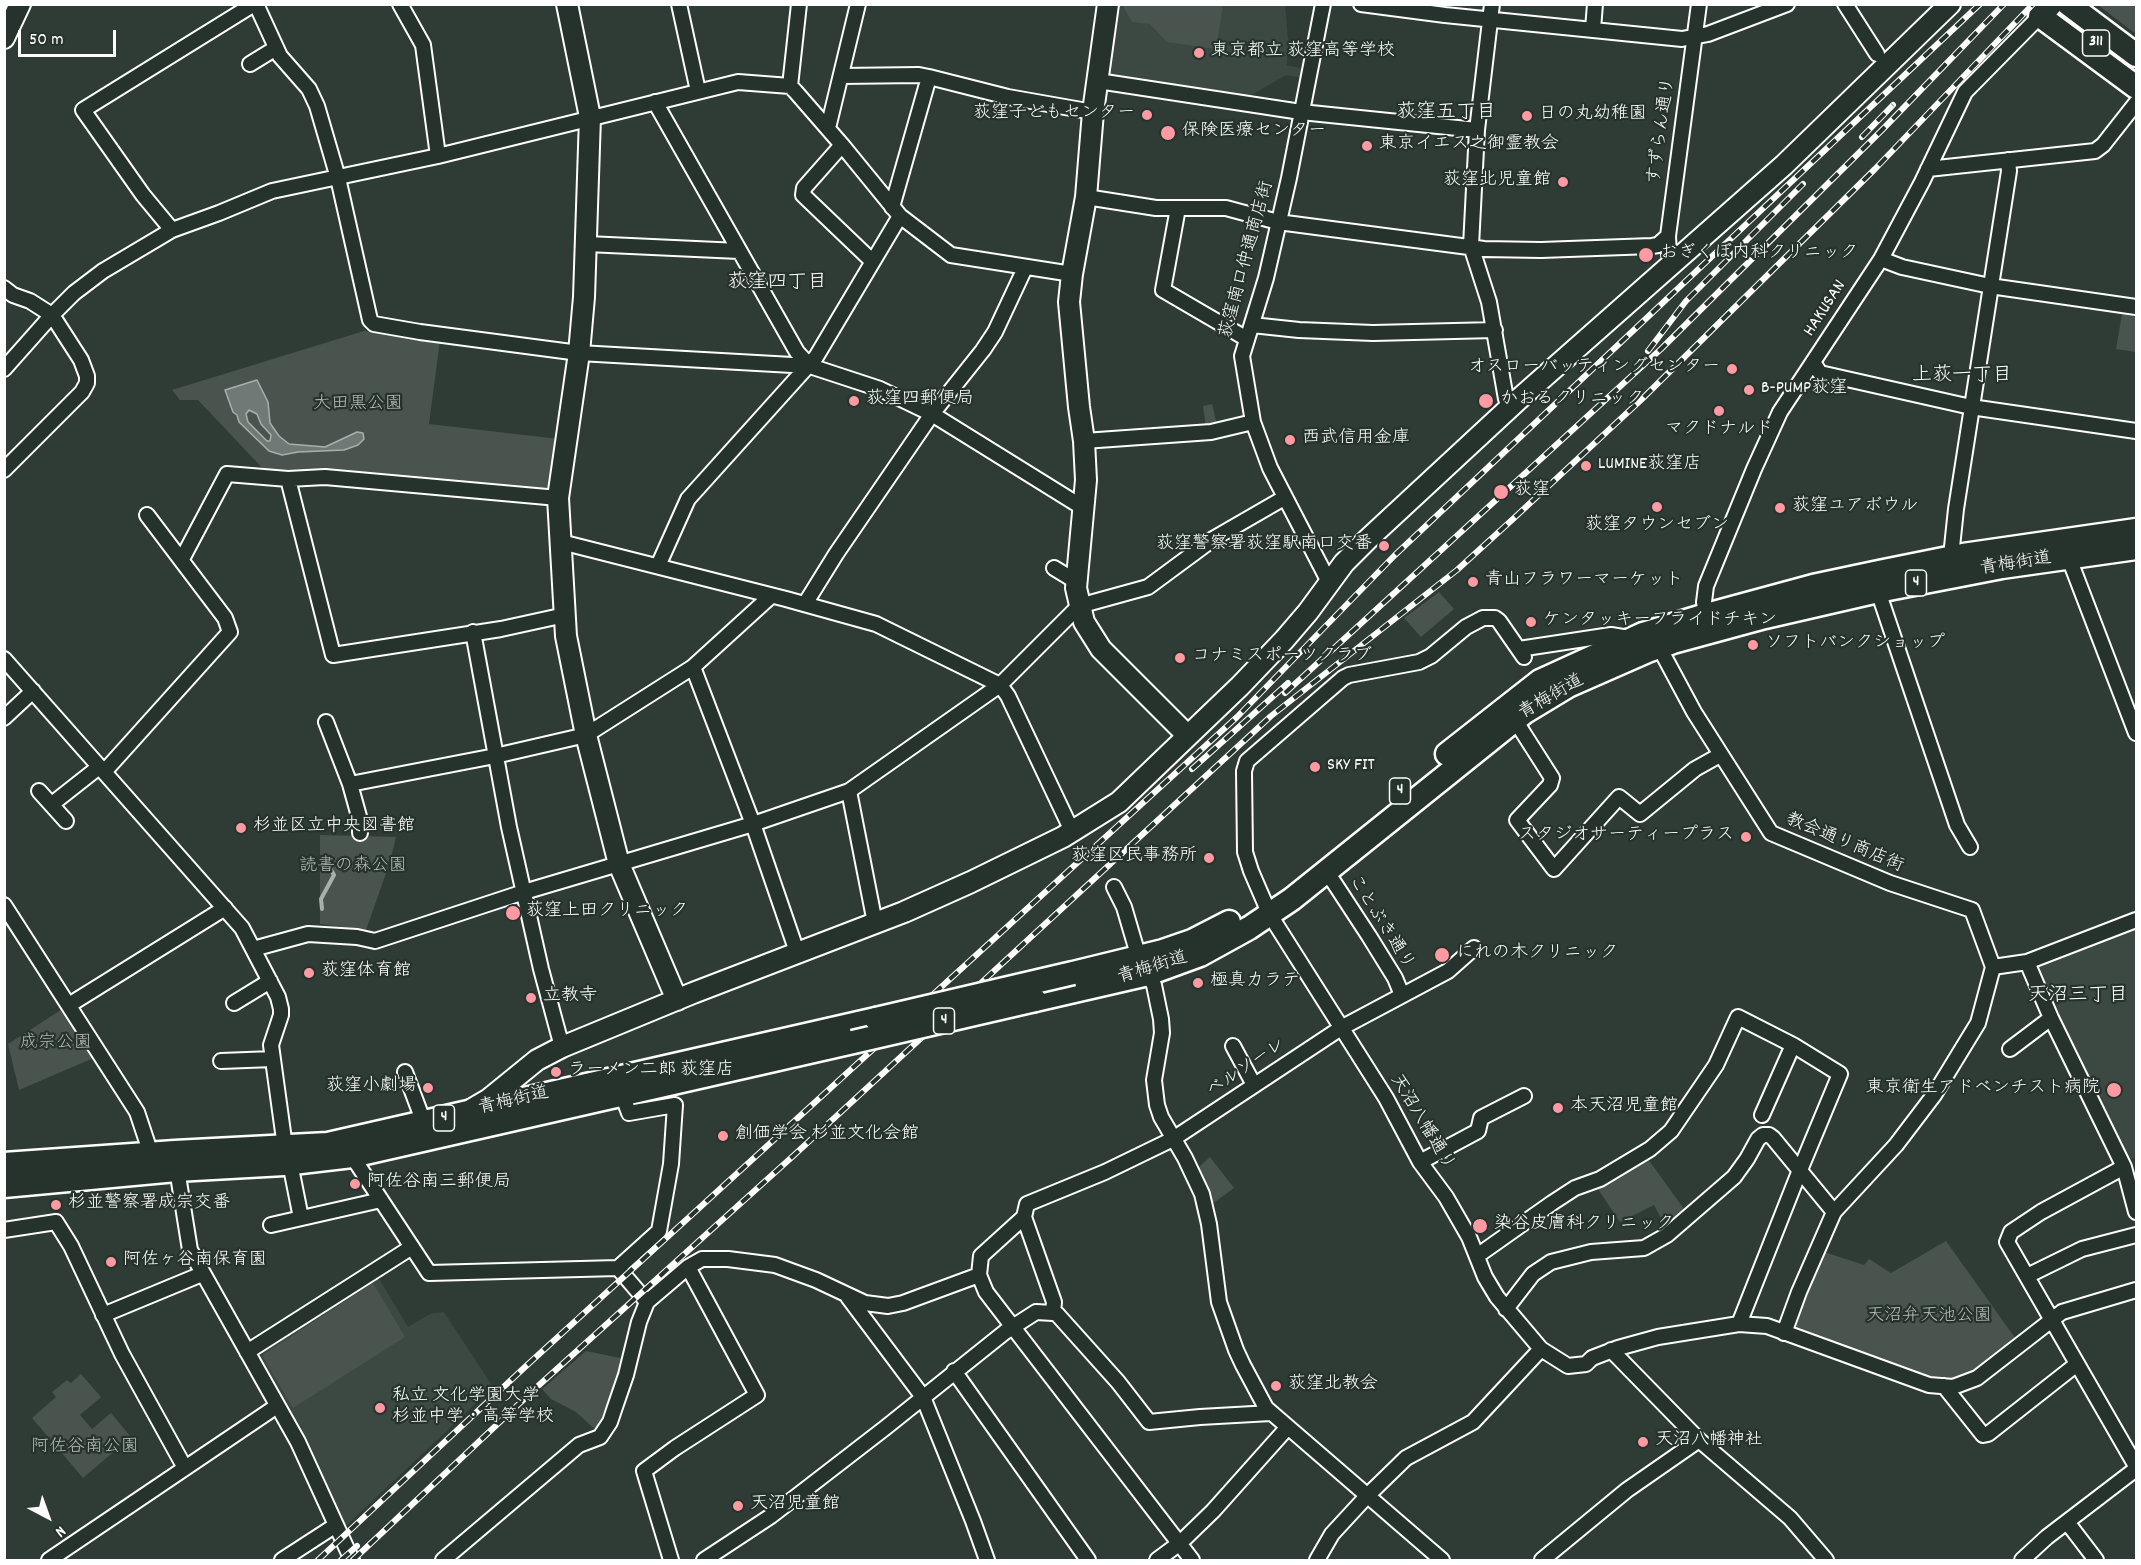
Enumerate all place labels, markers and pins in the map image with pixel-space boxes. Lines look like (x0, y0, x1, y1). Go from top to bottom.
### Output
place label: 東京都立 荻窪高等学校 (1211, 42, 1395, 64)
marker: 東京都立 荻窪高等学校 (1192, 46, 1206, 60)
place label: 荻窪子どもセンター (973, 104, 1135, 126)
place label: 日の丸幼稚園 (1539, 105, 1647, 127)
marker: 荻窪子どもセンター (1140, 108, 1154, 122)
marker: 日の丸幼稚園 (1520, 109, 1534, 123)
place label: 保険医療センター (1182, 122, 1326, 144)
marker: 保険医療センター (1159, 124, 1177, 142)
place label: 東京イエス之御霊教会 (1379, 135, 1559, 157)
marker: 東京イエス之御霊教会 (1360, 139, 1374, 153)
place label: 荻窪北児童館 (1443, 171, 1551, 193)
marker: 荻窪北児童館 (1556, 175, 1570, 189)
place label: おぎくぼ内科クリニック (1660, 244, 1858, 266)
marker: おぎくぼ内科クリニック (1637, 246, 1655, 264)
place label: オスローバッティングセンター (1468, 358, 1720, 380)
marker: オスローバッティングセンター (1725, 362, 1739, 376)
place label: B-PUMP荻窪 (1761, 379, 1847, 401)
marker: B-PUMP荻窪 (1742, 383, 1756, 397)
place label: 荻窪四郵便局 (866, 390, 974, 412)
place label: かおるクリニック (1500, 390, 1644, 412)
marker: かおるクリニック (1477, 392, 1495, 410)
marker: 荻窪四郵便局 (847, 394, 861, 408)
marker: マクドナルド (1712, 404, 1726, 418)
place label: マクドナルド (1665, 420, 1773, 442)
place label: 西武信用金庫 (1302, 429, 1410, 451)
marker: 西武信用金庫 (1283, 433, 1297, 447)
place label: LUMINE荻窪店 (1598, 455, 1701, 477)
marker: LUMINE荻窪店 (1579, 459, 1593, 473)
place label: 荻窪 (1514, 481, 1550, 503)
marker: 荻窪 (1492, 483, 1510, 501)
place label: 荻窪ユアボウル (1792, 497, 1918, 519)
marker: 荻窪タウンセブン (1650, 500, 1664, 514)
marker: 荻窪ユアボウル (1773, 501, 1787, 515)
place label: 荻窪タウンセブン (1585, 516, 1729, 538)
place label: 荻窪警察署荻窪駅南口交番 (1156, 535, 1372, 557)
marker: 荻窪警察署荻窪駅南口交番 (1377, 539, 1391, 553)
place label: 青山フラワーマーケット (1485, 571, 1683, 593)
marker: 青山フラワーマーケット (1466, 575, 1480, 589)
place label: ケンタッキーフライドチキン (1543, 611, 1777, 633)
marker: ケンタッキーフライドチキン (1524, 615, 1538, 629)
place label: ソフトバンクショップ (1765, 634, 1945, 656)
marker: ソフトバンクショップ (1746, 638, 1760, 652)
place label: コナミスポーツクラブ (1192, 647, 1372, 669)
marker: コナミスポーツクラブ (1173, 651, 1187, 665)
place label: SKY FIT (1327, 756, 1375, 778)
marker: SKY FIT (1308, 760, 1322, 774)
place label: 杉並区立中央図書館 (253, 817, 415, 839)
marker: 杉並区立中央図書館 (234, 821, 248, 835)
place label: スタジオサーティープラス (1518, 826, 1734, 848)
marker: スタジオサーティープラス (1739, 830, 1753, 844)
place label: 荻窪区民事務所 (1071, 847, 1197, 869)
marker: 荻窪区民事務所 (1202, 851, 1216, 865)
place label: 荻窪上田クリニック (526, 902, 688, 924)
marker: 荻窪上田クリニック (504, 904, 522, 922)
place label: にれの木クリニック (1456, 944, 1618, 966)
marker: にれの木クリニック (1433, 946, 1451, 964)
place label: 荻窪体育館 (321, 962, 411, 984)
marker: 荻窪体育館 (302, 966, 316, 980)
place label: 極真カラテ (1210, 972, 1300, 994)
marker: 極真カラテ (1191, 976, 1205, 990)
place label: 立教寺 (543, 987, 597, 1009)
marker: 立教寺 (524, 991, 538, 1005)
place label: ラーメン二郎 荻窪店 (568, 1061, 734, 1083)
marker: ラーメン二郎 荻窪店 (549, 1065, 563, 1079)
place label: 荻窪小劇場 (326, 1077, 416, 1099)
place label: 東京衛生アドベンチスト病院 (1866, 1079, 2100, 1101)
marker: 荻窪小劇場 (421, 1081, 435, 1095)
marker: 東京衛生アドベンチスト病院 (2105, 1081, 2123, 1099)
place label: 本天沼児童館 (1570, 1097, 1678, 1119)
marker: 本天沼児童館 (1551, 1101, 1565, 1115)
place label: 創価学会 杉並文化会館 (735, 1125, 919, 1147)
marker: 創価学会 杉並文化会館 (716, 1129, 730, 1143)
place label: 阿佐谷南三郵便局 (367, 1173, 511, 1195)
marker: 阿佐谷南三郵便局 (348, 1177, 362, 1191)
place label: 杉並警察署成宗交番 (68, 1194, 230, 1216)
marker: 杉並警察署成宗交番 (49, 1198, 63, 1212)
place label: 染谷皮膚科クリニック (1494, 1215, 1674, 1237)
marker: 染谷皮膚科クリニック (1471, 1217, 1489, 1235)
place label: 阿佐ヶ谷南保育園 (123, 1251, 267, 1273)
marker: 阿佐ヶ谷南保育園 (104, 1255, 118, 1269)
place label: 荻窪北教会 (1288, 1375, 1378, 1397)
marker: 荻窪北教会 (1269, 1379, 1283, 1393)
place label: 私立 文化学園大学 杉並中学・高等学校 (392, 1387, 554, 1430)
marker: 私立 文化学園大学 杉並中学・高等学校 (373, 1401, 387, 1415)
place label: 天沼八幡神社 (1655, 1431, 1763, 1453)
marker: 天沼八幡神社 (1636, 1435, 1650, 1449)
place label: 天沼児童館 (750, 1495, 840, 1517)
marker: 天沼児童館 (731, 1499, 745, 1513)

